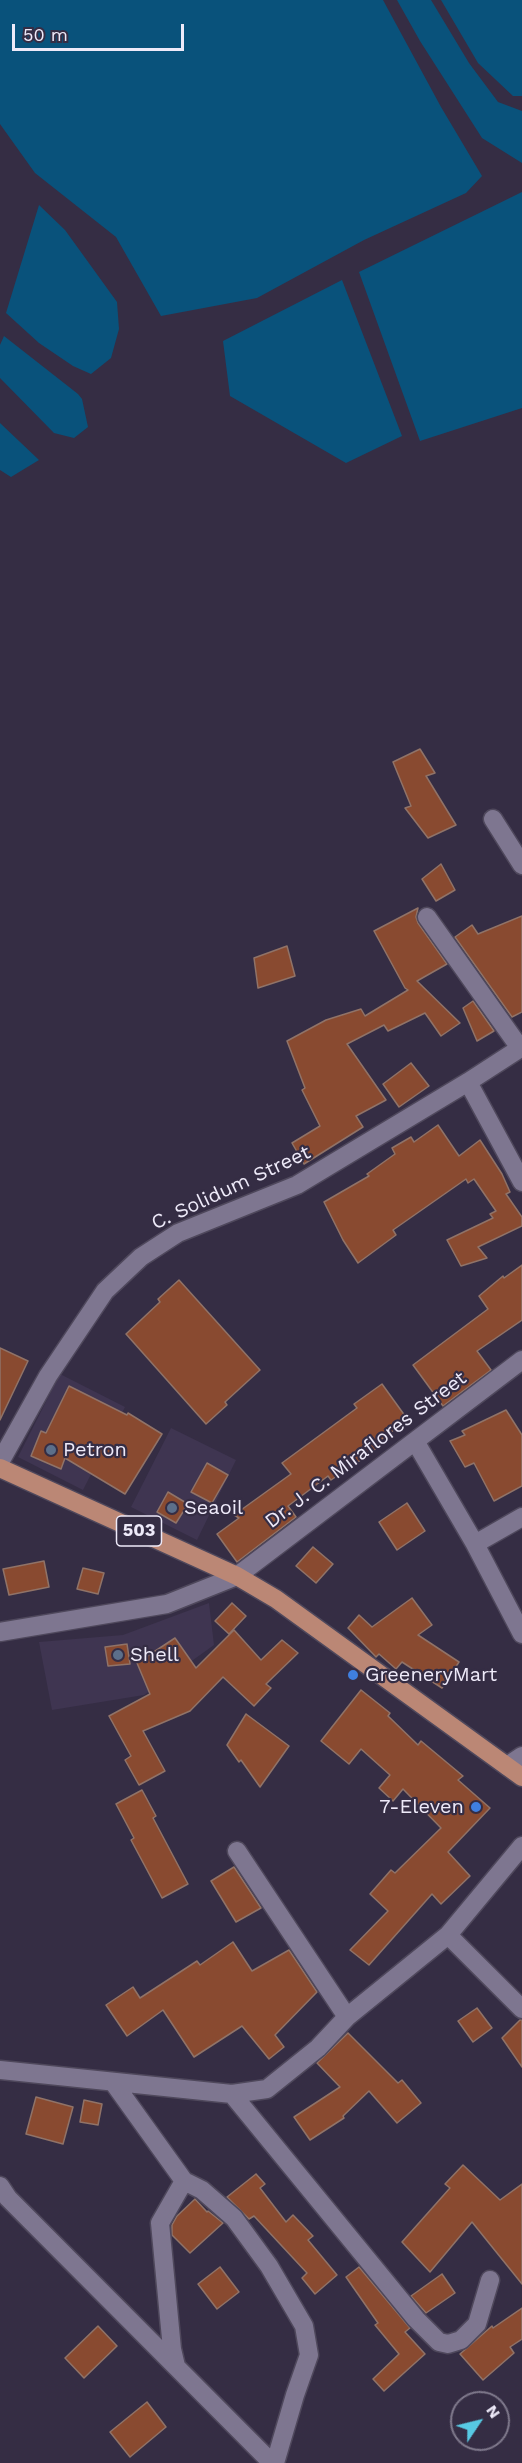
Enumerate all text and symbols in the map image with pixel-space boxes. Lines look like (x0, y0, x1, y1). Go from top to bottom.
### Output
scale bar (15, 12, 188, 50)
text: 50 m (23, 24, 68, 45)
street label: C. Solidum Street (148, 1141, 314, 1235)
street label: Dr. J. C. Miraflores Street (260, 1366, 472, 1534)
place label: Petron (63, 1438, 127, 1462)
marker: Petron (44, 1443, 58, 1457)
place label: Seaoil (184, 1496, 243, 1520)
marker: Seaoil (165, 1501, 179, 1515)
road number: 503 (116, 1516, 162, 1546)
place label: Shell (130, 1643, 179, 1667)
marker: Shell (111, 1648, 125, 1662)
place label: GreeneryMart (365, 1663, 497, 1687)
marker: GreeneryMart (346, 1668, 360, 1682)
place label: 7-Eleven (379, 1795, 464, 1819)
marker: 7-Eleven (469, 1800, 483, 1814)
north arrow (450, 2391, 510, 2451)
text: N (482, 2401, 505, 2422)

